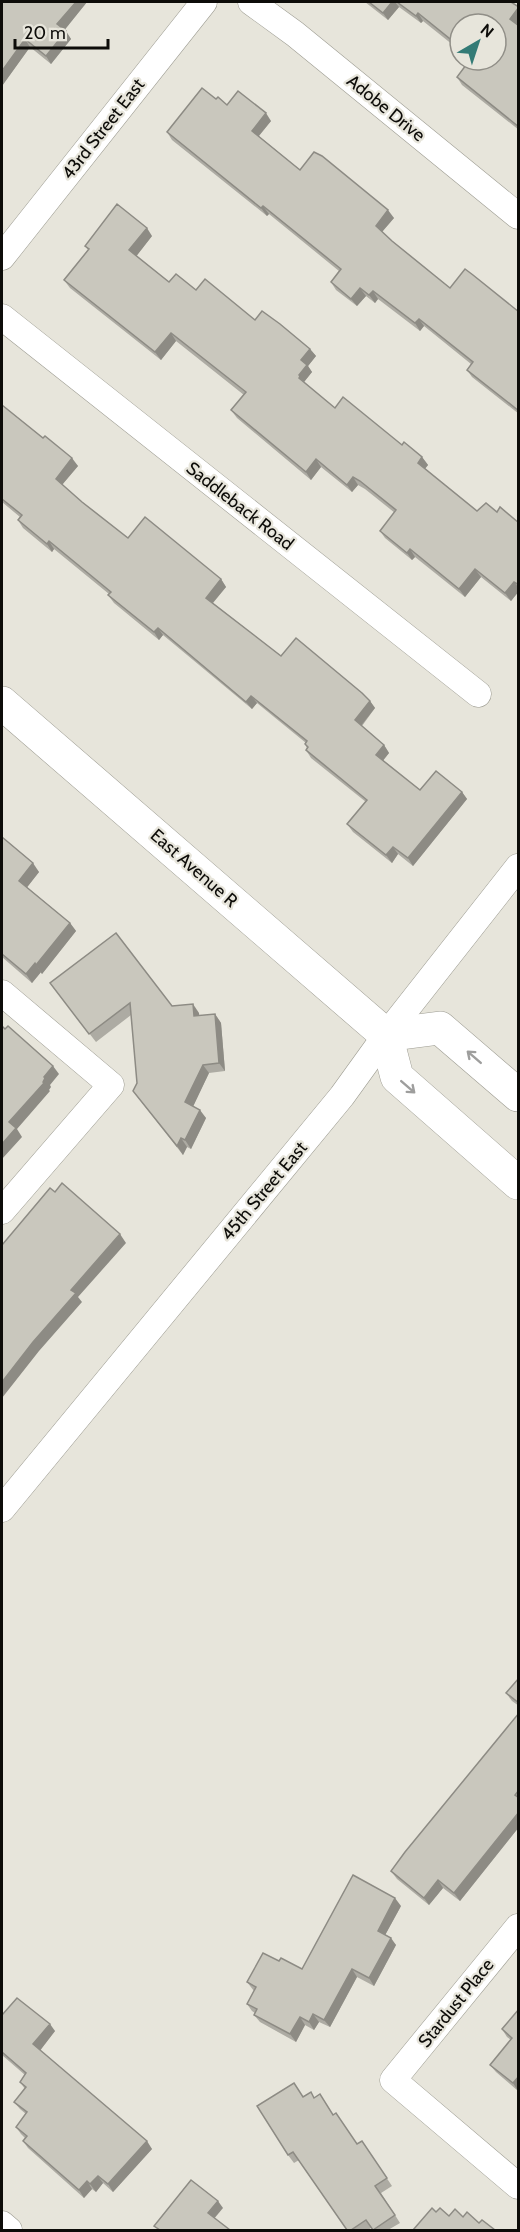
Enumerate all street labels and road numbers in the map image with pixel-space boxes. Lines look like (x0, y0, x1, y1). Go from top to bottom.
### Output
street label: Adobe Drive (342, 70, 430, 146)
street label: 43rd Street East (57, 74, 149, 184)
street label: Saddleback Road (182, 457, 298, 555)
street label: East Avenue R (146, 824, 242, 912)
street label: 45th Street East (216, 1137, 312, 1245)
street label: Stardust Place (414, 1954, 498, 2052)

